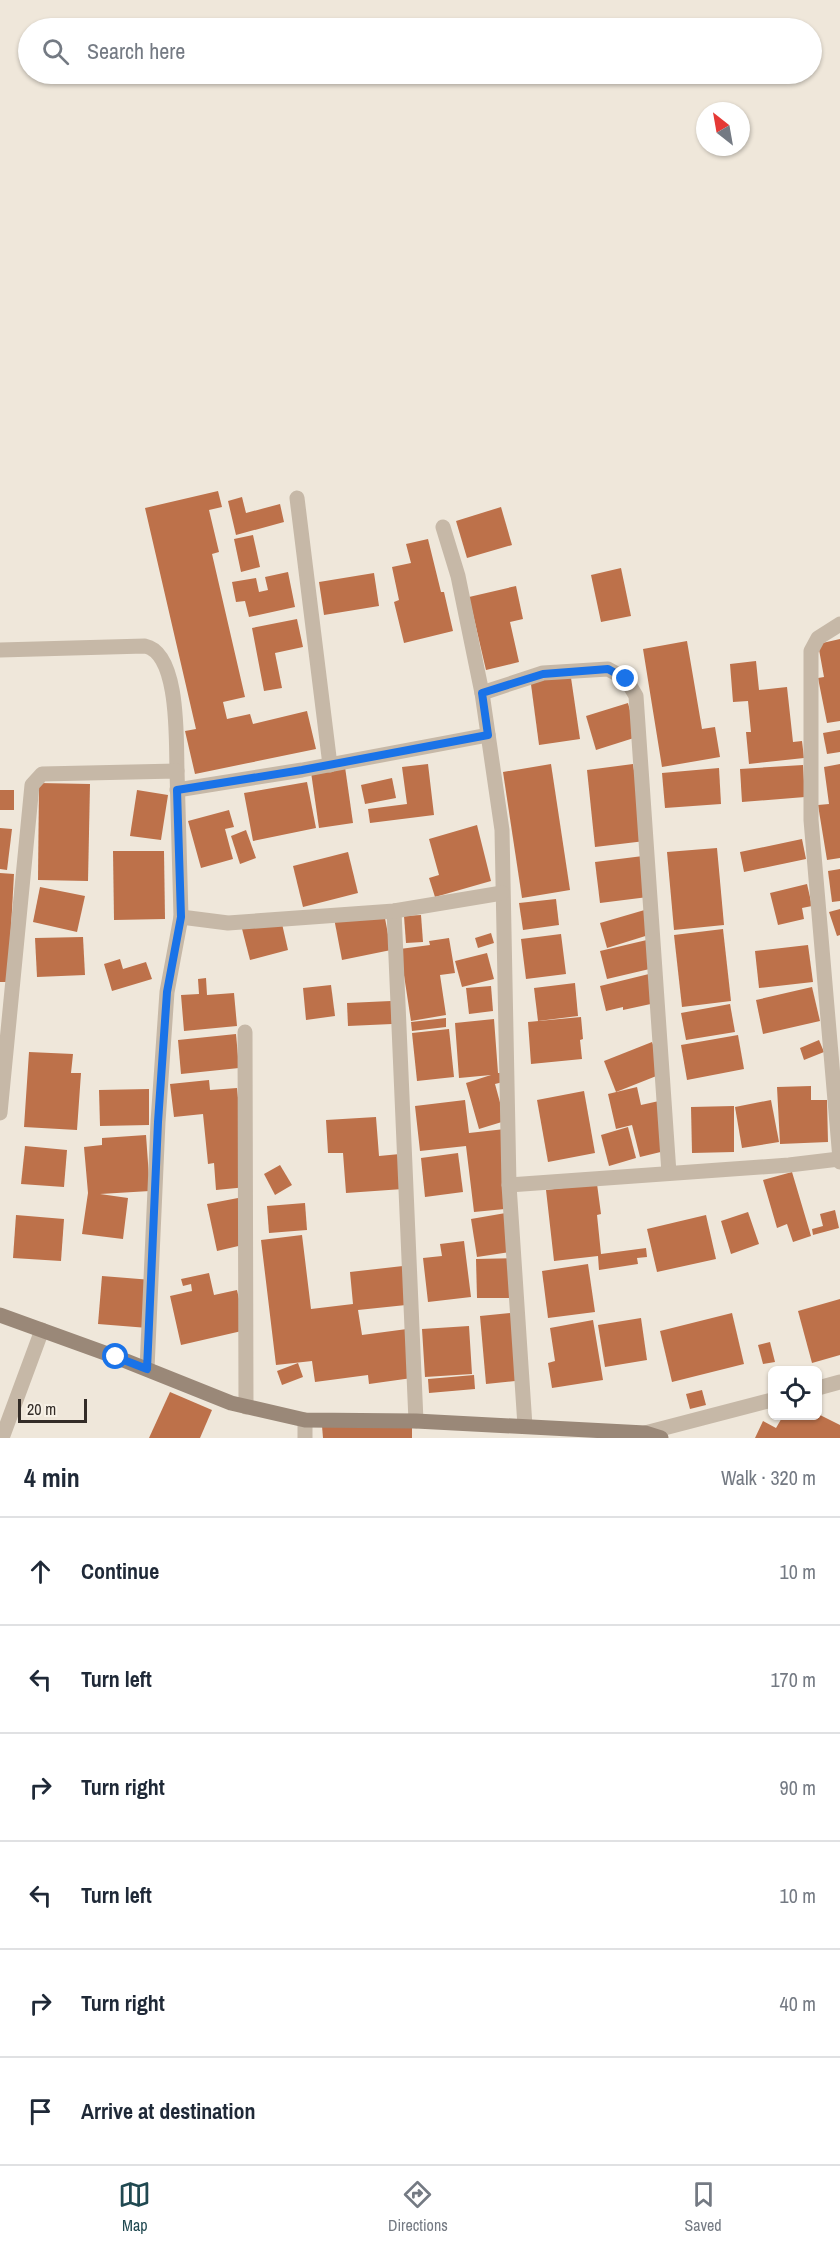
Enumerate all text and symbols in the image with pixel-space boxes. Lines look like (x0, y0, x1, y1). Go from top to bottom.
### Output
search box (18, 18, 822, 84)
icon: search (39, 35, 72, 68)
text: Search here (87, 36, 185, 66)
north arrow (696, 102, 750, 156)
route end (612, 665, 638, 691)
route start (102, 1343, 128, 1369)
map controls (768, 1366, 822, 1420)
button: locate (768, 1366, 822, 1420)
scale bar (18, 1396, 87, 1424)
text: 20 m (27, 1398, 56, 1420)
text: 4 min (24, 1460, 80, 1495)
text: Walk · 320 m (721, 1464, 816, 1491)
icon: ahead (24, 1555, 57, 1588)
text: Continue (81, 1556, 159, 1586)
text: 10 m (780, 1558, 816, 1585)
icon: left (24, 1663, 57, 1696)
text: Turn left (81, 1664, 152, 1694)
text: 170 m (770, 1666, 816, 1693)
icon: right (24, 1771, 57, 1804)
text: Turn right (81, 1772, 165, 1802)
text: 90 m (780, 1774, 816, 1801)
icon: left (24, 1879, 57, 1912)
text: Turn left (81, 1880, 152, 1910)
text: 10 m (780, 1882, 816, 1909)
icon: right (24, 1987, 57, 2020)
text: Turn right (81, 1988, 165, 2018)
text: 40 m (780, 1990, 816, 2017)
icon: arrive (24, 2095, 57, 2128)
text: Arrive at destination (81, 2096, 255, 2126)
tab: Map (118, 2178, 151, 2236)
tab: Directions (388, 2178, 448, 2236)
tab: Saved (684, 2178, 722, 2236)

